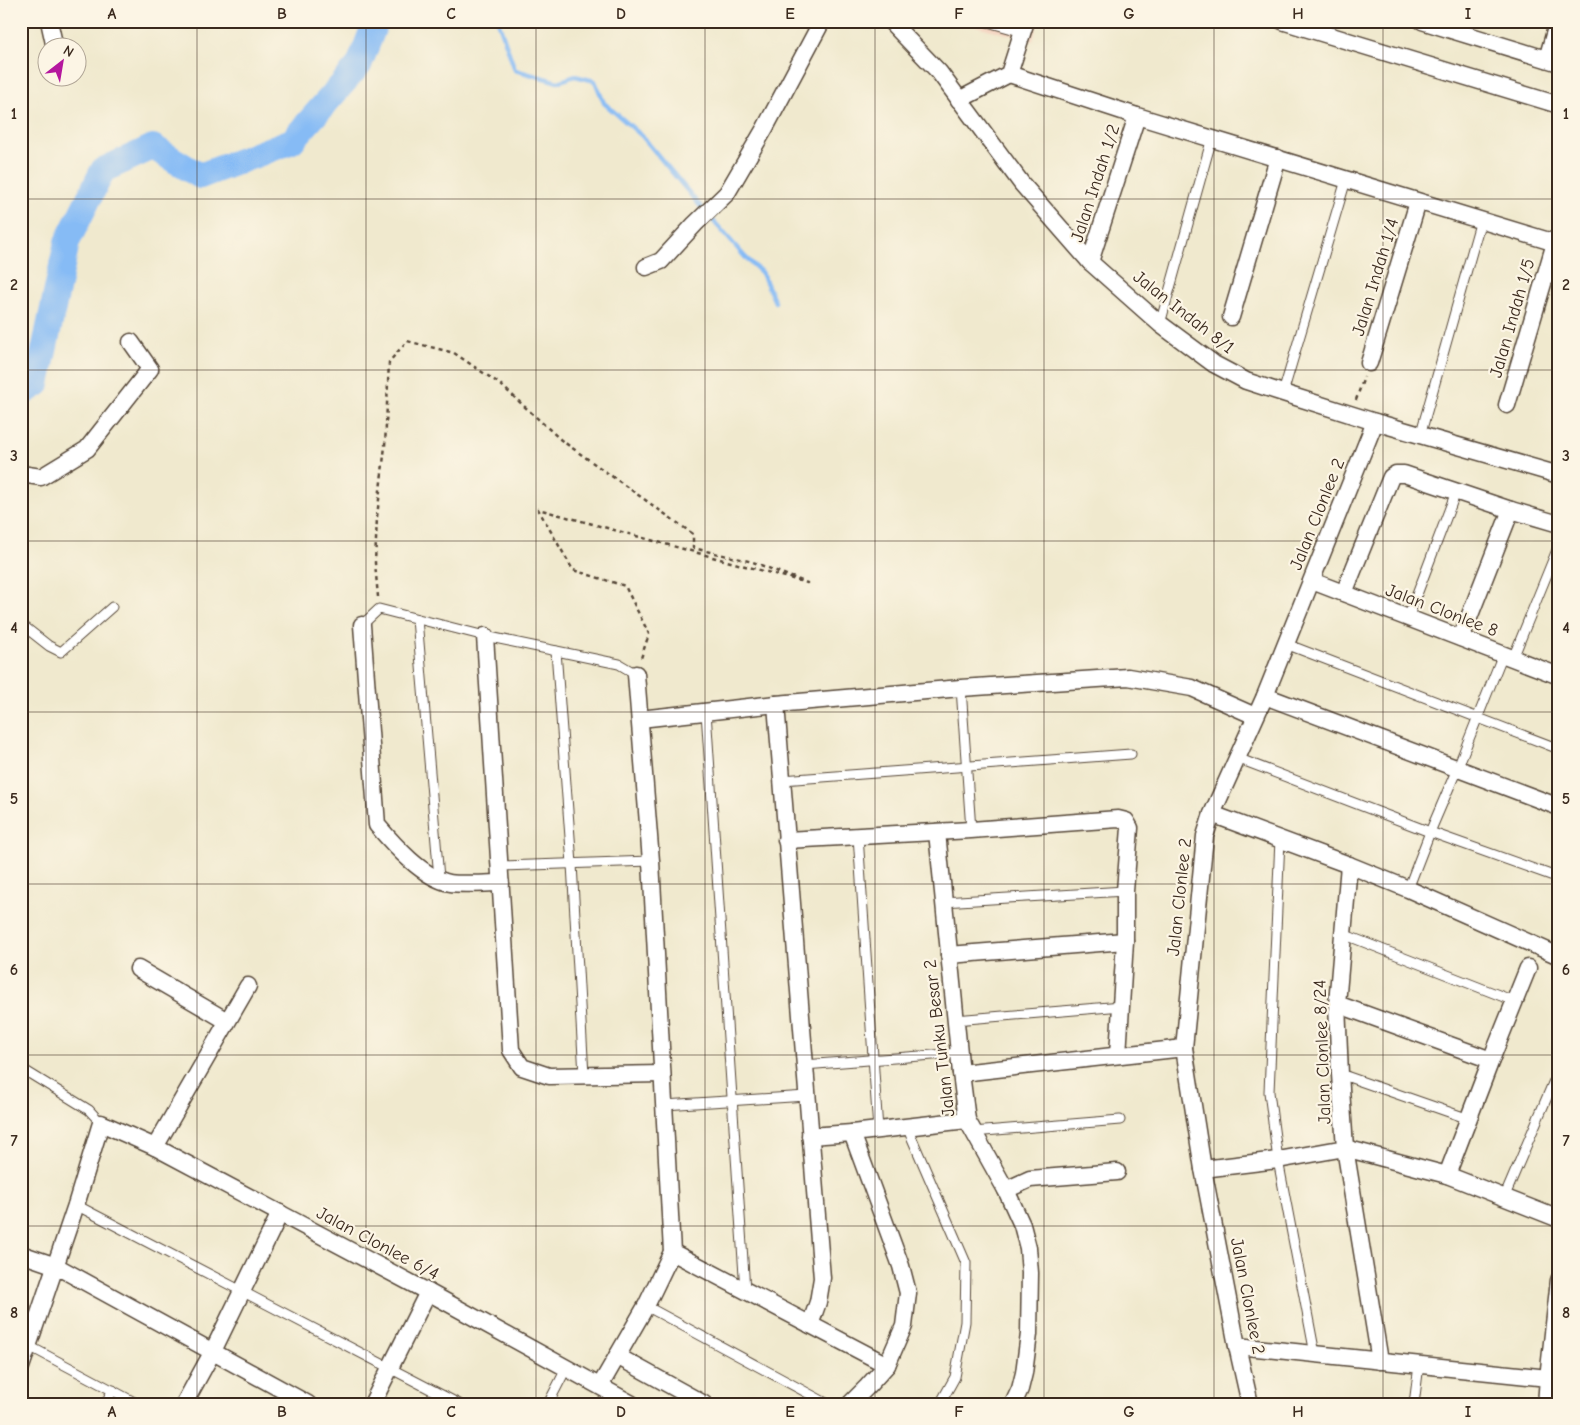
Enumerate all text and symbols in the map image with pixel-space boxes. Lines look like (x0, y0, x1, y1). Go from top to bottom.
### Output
text: A (108, 5, 117, 23)
text: B (277, 5, 287, 23)
text: C (446, 5, 456, 23)
text: D (616, 5, 626, 23)
text: E (785, 5, 795, 23)
text: F (954, 5, 964, 23)
text: G (1123, 5, 1135, 23)
text: H (1292, 5, 1304, 23)
text: I (1465, 5, 1471, 23)
north arrow (38, 38, 88, 88)
text: N (60, 42, 77, 61)
text: 1 (11, 105, 17, 123)
text: 1 (1563, 105, 1569, 123)
street label: Jalan Indah 1/2 (1067, 122, 1124, 245)
street label: Jalan Indah 1/4 (1348, 216, 1403, 339)
street label: Jalan Indah 1/5 (1485, 256, 1540, 380)
street label: Jalan Indah 8/1 (1129, 266, 1238, 358)
text: 2 (10, 276, 18, 294)
text: 2 (1562, 276, 1570, 294)
text: 3 (10, 447, 18, 465)
text: 3 (1562, 447, 1570, 465)
street label: Jalan Clonlee 2 (1286, 455, 1349, 573)
street label: Jalan Clonlee 8 (1383, 579, 1501, 641)
text: 4 (10, 619, 18, 637)
text: 4 (1562, 619, 1570, 637)
text: 5 (10, 790, 18, 808)
text: 5 (1562, 790, 1570, 808)
street label: Jalan Clonlee 2 (1163, 837, 1196, 957)
street label: Jalan Tunku Besar 2 (919, 958, 960, 1118)
text: 6 (10, 961, 18, 979)
text: 6 (1562, 961, 1570, 979)
street label: Jalan Clonlee 8/24 (1309, 979, 1336, 1124)
text: 7 (10, 1132, 18, 1150)
text: 7 (1562, 1132, 1570, 1150)
street label: Jalan Clonlee 6/4 (313, 1202, 443, 1285)
street label: Jalan Clonlee 2 (1226, 1236, 1269, 1356)
text: 8 (10, 1304, 18, 1322)
text: 8 (1562, 1304, 1570, 1322)
text: A (108, 1403, 117, 1421)
text: B (277, 1403, 287, 1421)
text: C (446, 1403, 456, 1421)
text: D (616, 1403, 626, 1421)
text: E (785, 1403, 795, 1421)
text: F (954, 1403, 964, 1421)
text: G (1123, 1403, 1135, 1421)
text: H (1292, 1403, 1304, 1421)
text: I (1465, 1403, 1471, 1421)

